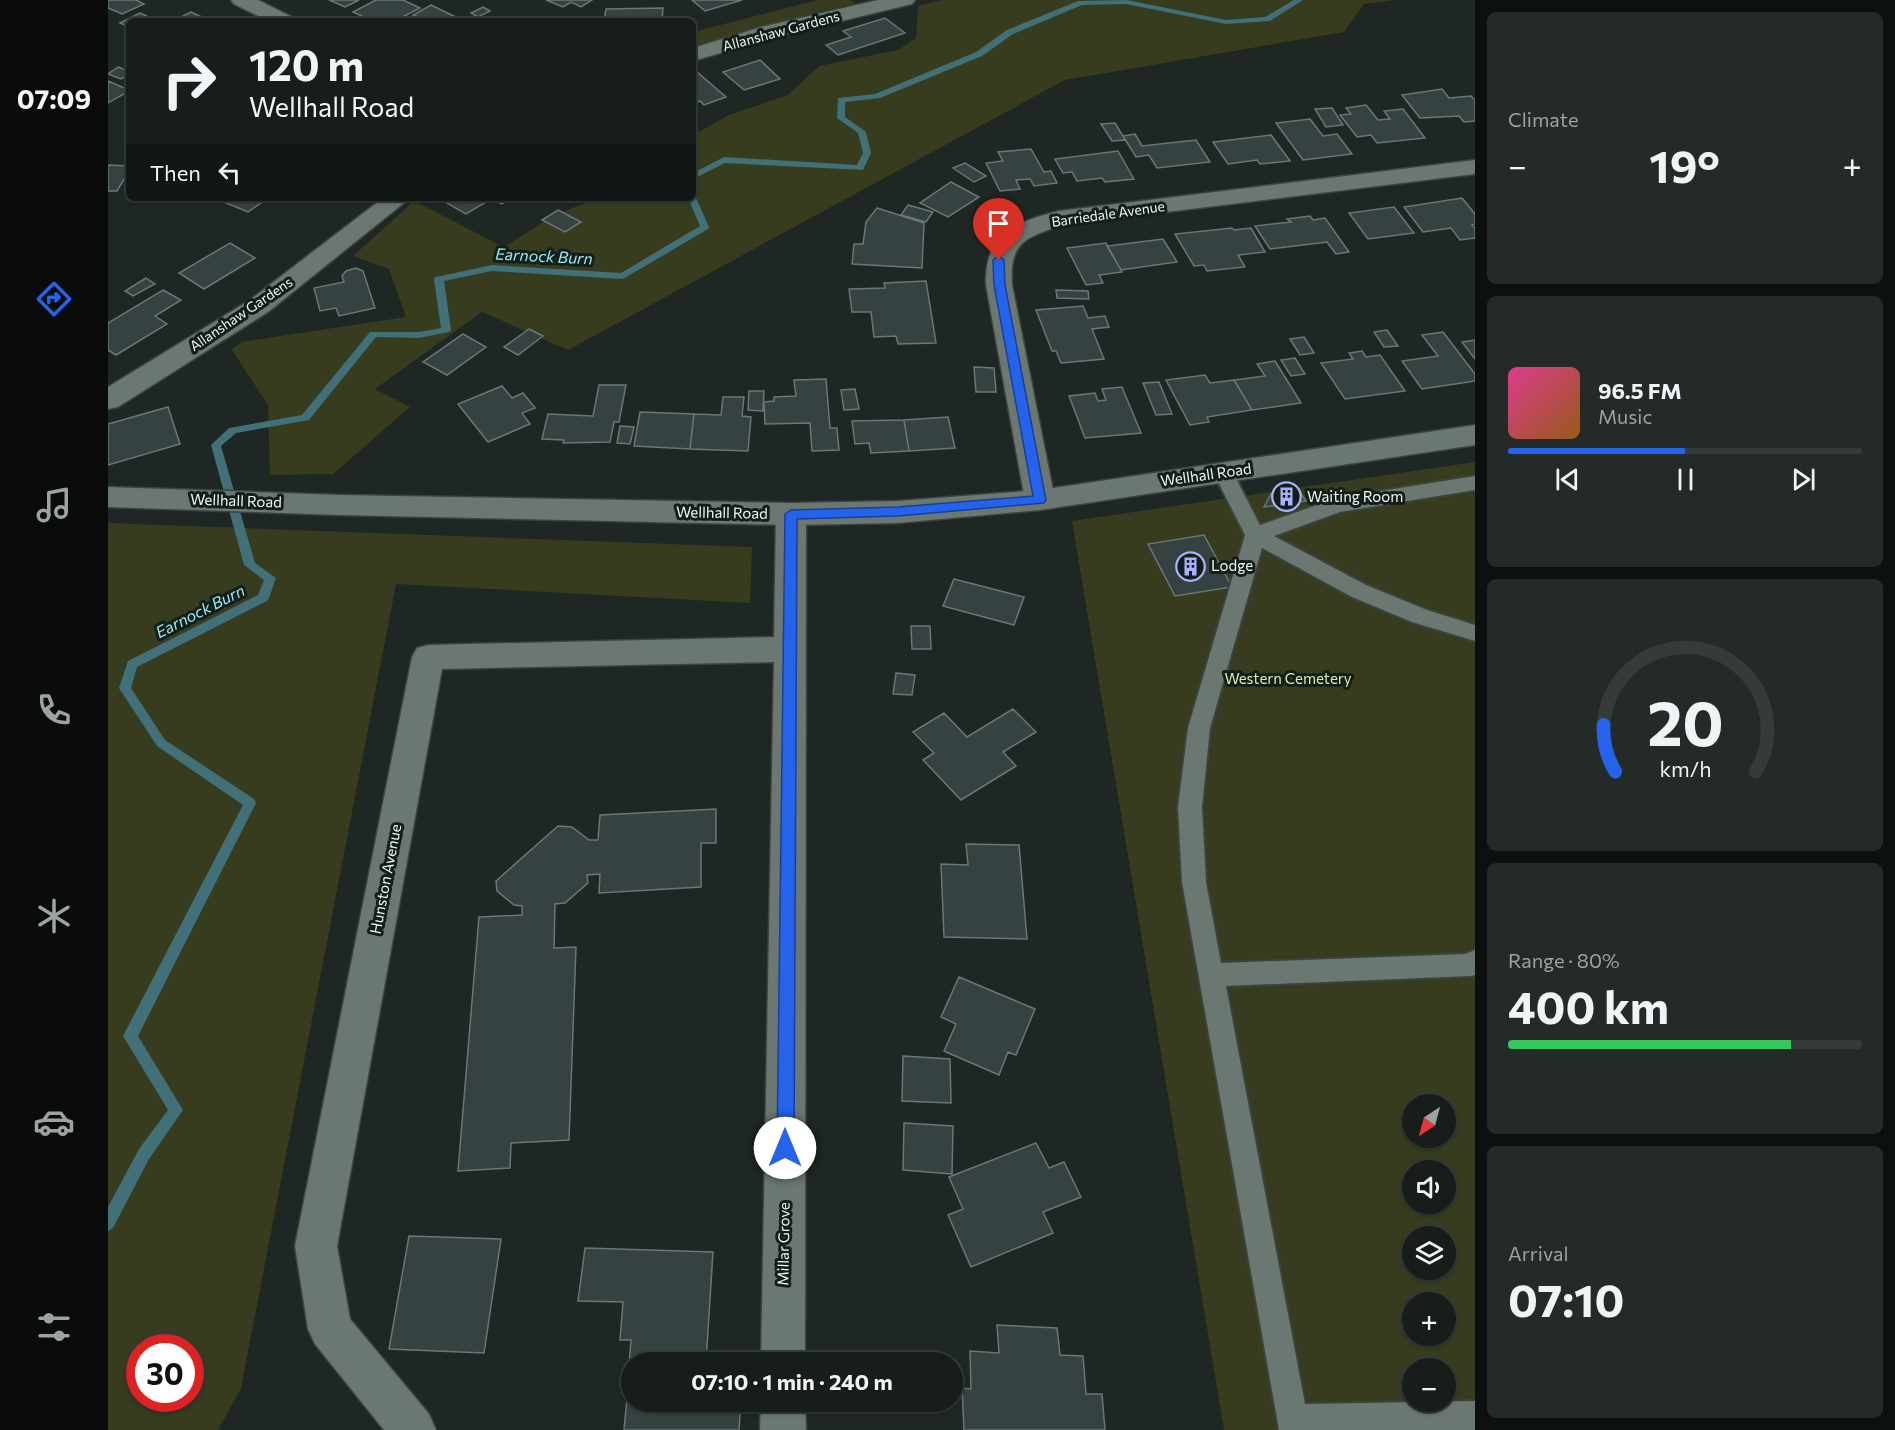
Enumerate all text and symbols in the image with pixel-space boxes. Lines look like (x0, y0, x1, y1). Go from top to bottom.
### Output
street label: Allanshaw Gardens (721, 7, 841, 54)
text: 120 m (249, 38, 364, 90)
icon: right (150, 42, 228, 120)
text: 07:09 (17, 82, 91, 115)
text: Wellhall Road (249, 90, 414, 123)
text: Climate (1508, 107, 1578, 131)
text: 19° (1649, 137, 1720, 192)
text: − (1508, 144, 1527, 185)
text: + (1843, 144, 1862, 185)
icon: left (213, 156, 246, 189)
text: Then (150, 159, 201, 186)
street label: Barriedale Avenue (1050, 197, 1166, 230)
pin (973, 198, 1024, 260)
icon: arrive (982, 207, 1015, 240)
water label: Earnock Burn (495, 243, 593, 268)
street label: Allanshaw Gardens (186, 273, 295, 354)
icon: directions (33, 278, 75, 320)
text: 96.5 FM (1598, 377, 1682, 404)
text: Music (1598, 404, 1652, 428)
street label: Wellhall Road (1159, 459, 1253, 489)
icon: previous (1551, 463, 1584, 496)
icon: pause (1669, 463, 1702, 496)
icon: next (1787, 463, 1820, 496)
building icon: Waiting Room (1270, 481, 1302, 513)
icon: music (33, 484, 75, 526)
place label: Waiting Room (1307, 487, 1403, 505)
street label: Wellhall Road (190, 489, 282, 511)
street label: Wellhall Road (676, 502, 768, 522)
building icon: Lodge (1174, 550, 1206, 582)
place label: Lodge (1211, 556, 1253, 574)
water label: Earnock Burn (152, 580, 248, 641)
park label: Western Cemetery (1224, 669, 1352, 687)
text: 20 (1647, 683, 1723, 759)
icon: phone (33, 689, 75, 731)
text: km/h (1659, 755, 1711, 781)
street label: Hunston Avenue (366, 822, 405, 935)
icon: climate (33, 895, 75, 937)
text: Range · 80% (1508, 948, 1620, 972)
text: 400 km (1508, 978, 1669, 1033)
north arrow (1402, 1094, 1456, 1148)
map controls (1402, 1094, 1456, 1412)
icon: car (33, 1101, 75, 1143)
position arrow (753, 1116, 817, 1180)
button: sound (1402, 1160, 1456, 1214)
street label: Millar Grove (773, 1202, 793, 1286)
button: layers (1402, 1226, 1456, 1280)
text: Arrival (1508, 1241, 1569, 1265)
text: 07:10 (1508, 1271, 1624, 1326)
button: + (1402, 1292, 1456, 1346)
icon: filters (33, 1306, 75, 1348)
speed limit sign: 30 (126, 1334, 204, 1412)
button: − (1402, 1358, 1456, 1412)
text: 07:10 · 1 min · 240 m (691, 1368, 893, 1395)

